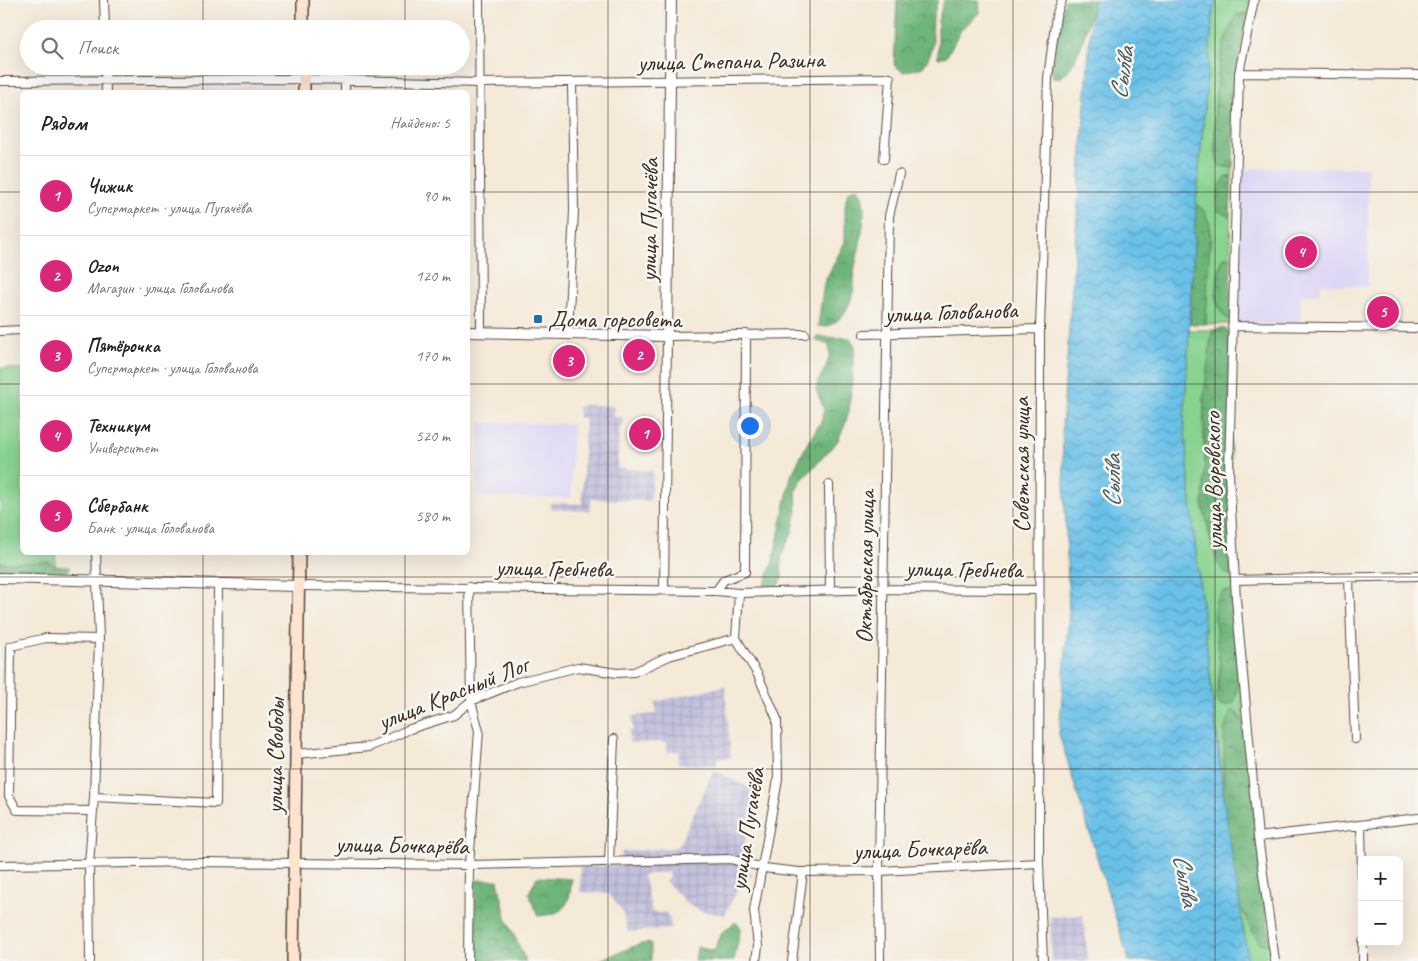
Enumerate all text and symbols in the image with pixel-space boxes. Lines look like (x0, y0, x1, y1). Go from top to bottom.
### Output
search box (20, 20, 470, 75)
icon: search (38, 34, 66, 62)
text: Поиск (78, 36, 118, 60)
water label: Сы́лва (1102, 43, 1142, 101)
street label: улица Степана Разина (635, 44, 827, 78)
text: Рядом (40, 110, 87, 136)
text: Найдено: 5 (390, 113, 450, 133)
street label: улица Пугачёва (633, 156, 665, 284)
text: Чижик (87, 174, 132, 198)
text: 1 (52, 186, 60, 206)
text: 90 m (423, 186, 450, 206)
text: Супермаркет · улица Пугачёва (87, 198, 252, 218)
pin: 4 (1285, 233, 1317, 271)
text: Ozon (87, 254, 119, 278)
text: 2 (52, 266, 60, 286)
text: 120 m (416, 266, 450, 286)
text: Магазин · улица Голованова (87, 278, 233, 298)
pin: 5 (1367, 293, 1399, 331)
street label: улица Голованова (882, 295, 1019, 329)
place label: Дома горсовета (548, 304, 683, 334)
marker: Дома горсовета (532, 313, 544, 325)
text: Пятёрочка (87, 334, 160, 358)
pin: 2 (623, 336, 655, 374)
pin: 3 (553, 342, 585, 380)
text: 3 (52, 346, 60, 366)
text: 170 m (416, 346, 450, 366)
text: Супермаркет · улица Голованова (87, 358, 258, 378)
street label: Советская улица (1006, 396, 1036, 533)
street label: улица Воровского (1197, 410, 1229, 552)
your location (737, 413, 763, 439)
text: Техникум (87, 414, 150, 438)
pin: 1 (629, 415, 661, 453)
text: 4 (52, 426, 60, 446)
text: 520 m (416, 426, 450, 446)
text: Университет (87, 438, 158, 458)
water label: Сы́лва (1096, 453, 1128, 507)
street label: Октябрьская улица (849, 488, 881, 644)
text: Сбербанк (87, 494, 148, 518)
text: 5 (53, 506, 59, 526)
text: 580 m (416, 506, 450, 526)
text: Банк · улица Голованова (87, 518, 214, 538)
street label: улица Гребнева (493, 552, 615, 584)
street label: улица Гребнева (903, 553, 1025, 585)
street label: улица Красный Лог (371, 648, 536, 738)
street label: улица Свободы (259, 696, 291, 816)
street label: улица Пугачёва (722, 764, 772, 895)
street label: улица Бочкарёва (333, 829, 470, 861)
street label: улица Бочкарёва (851, 832, 989, 866)
water label: Сы́лва (1166, 852, 1207, 911)
map controls (1358, 856, 1403, 946)
button: + (1358, 856, 1403, 901)
button: − (1358, 901, 1403, 946)

